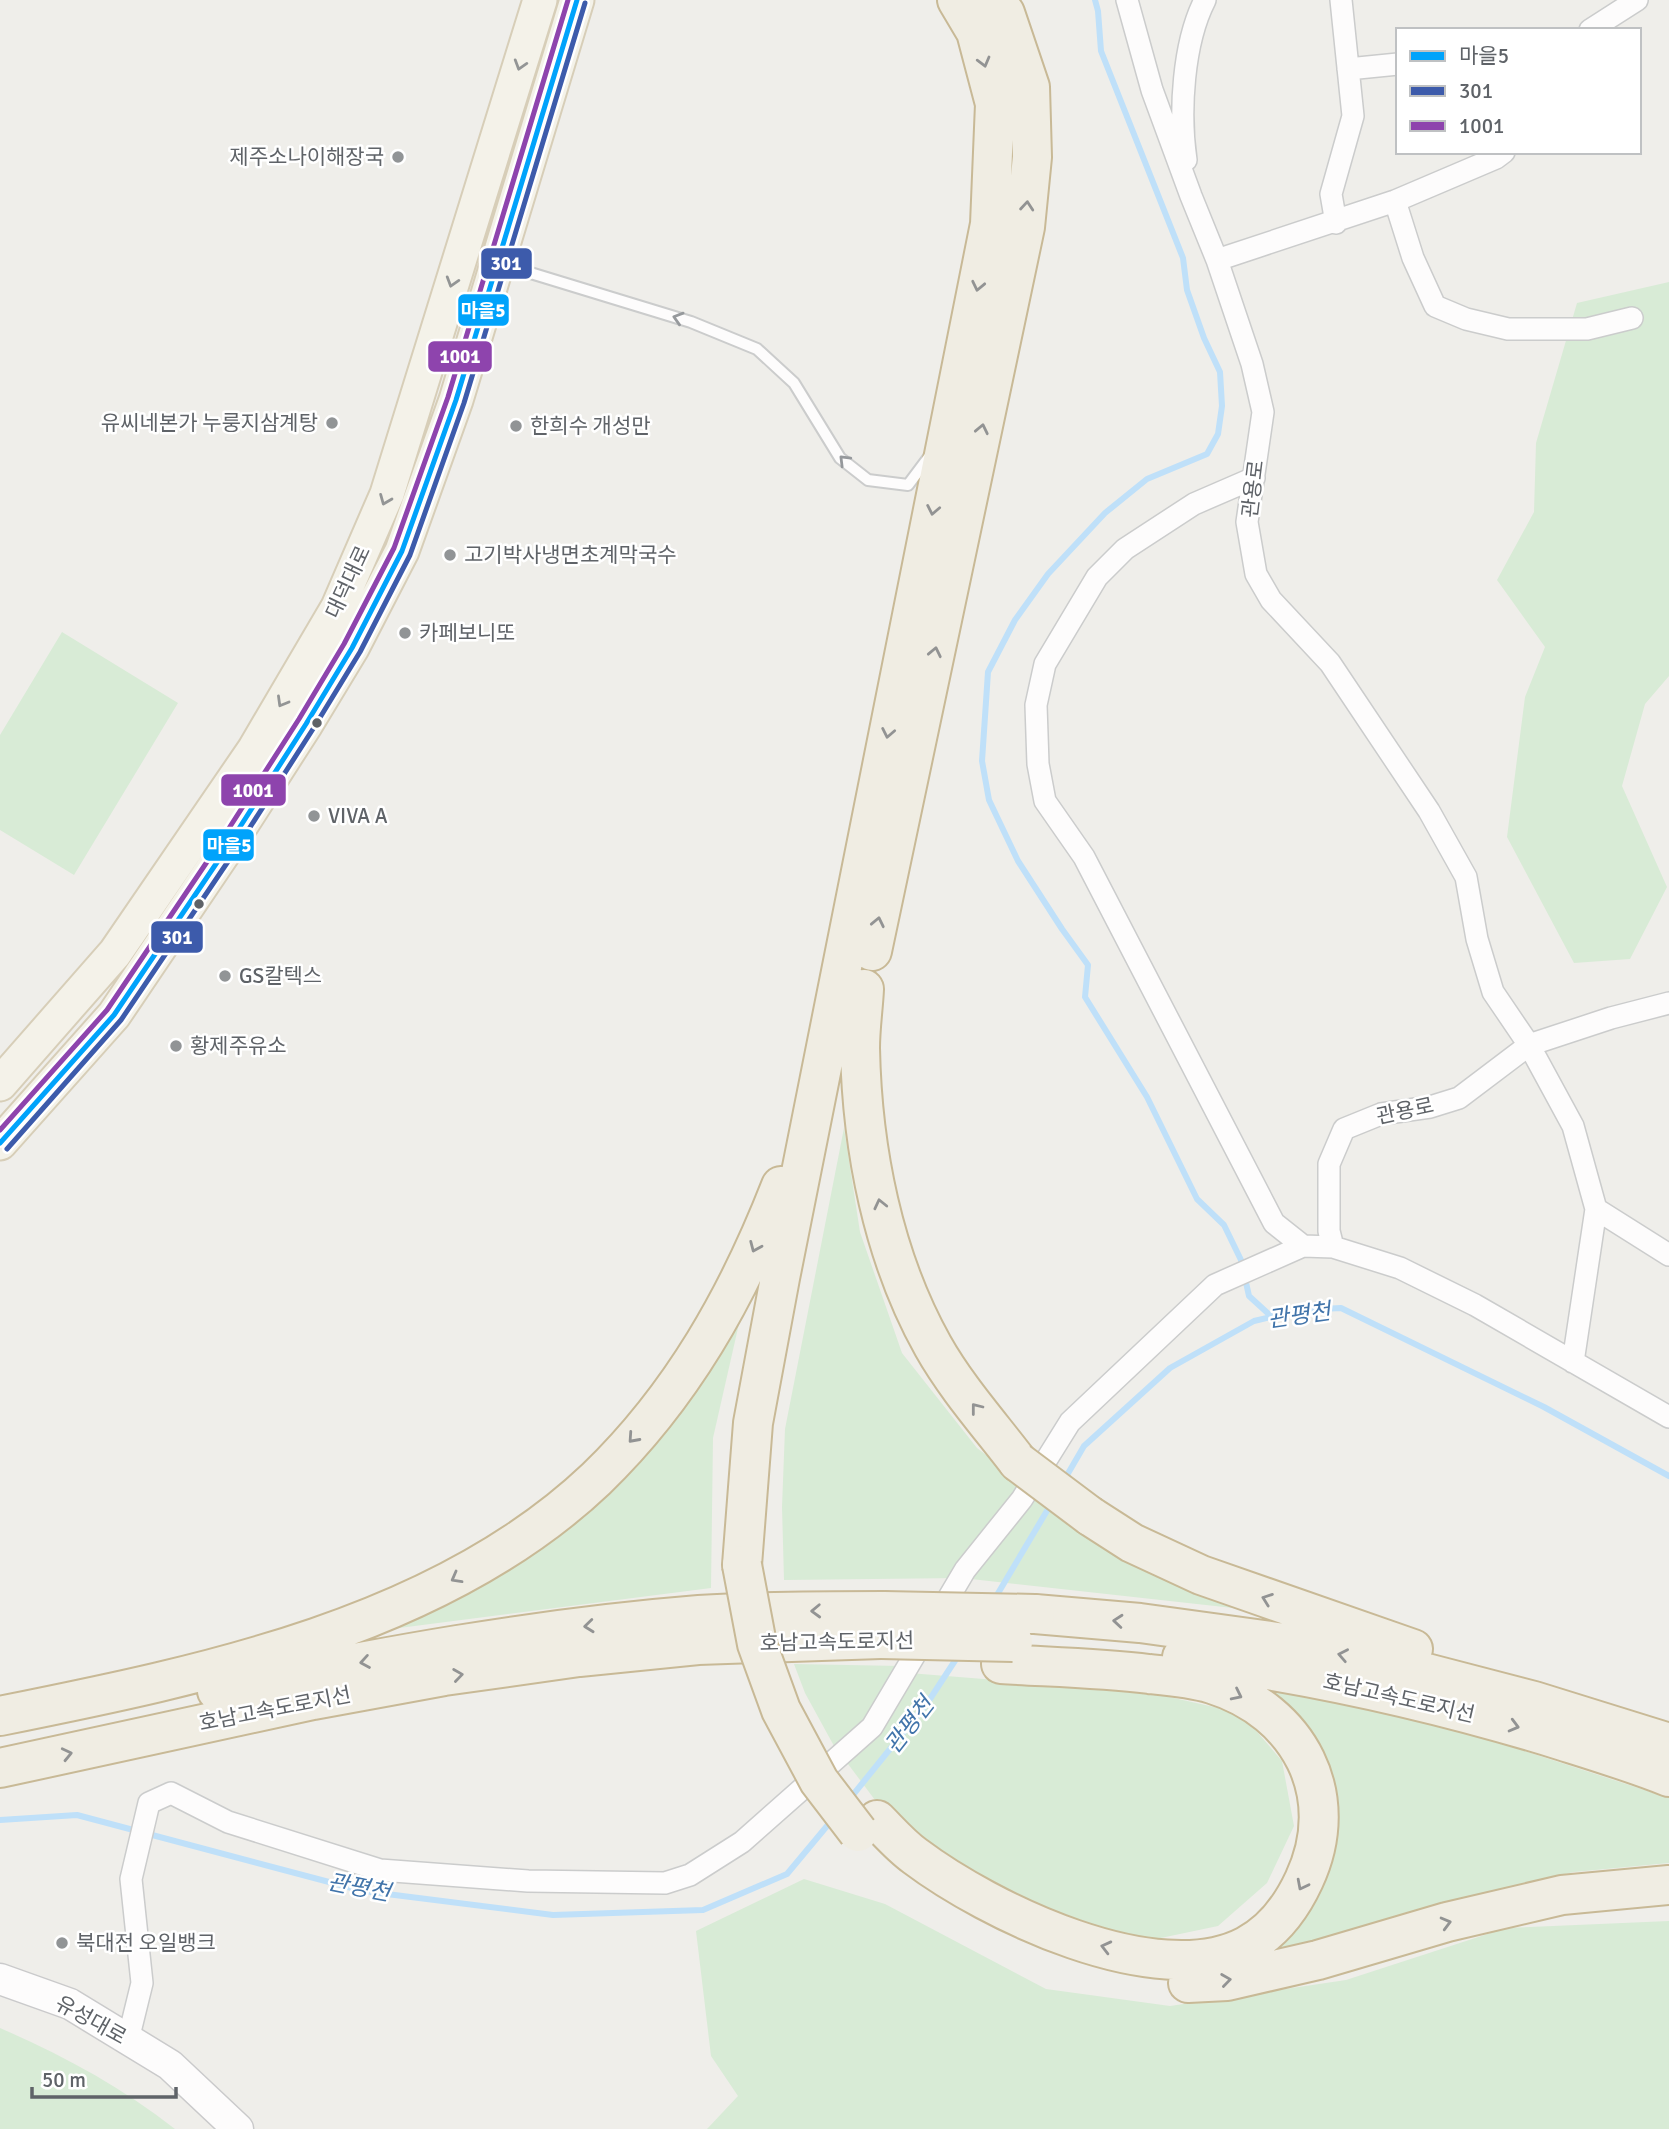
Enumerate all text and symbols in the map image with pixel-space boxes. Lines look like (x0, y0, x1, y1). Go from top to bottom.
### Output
legend (1396, 28, 1641, 154)
text: 마을5 (1459, 43, 1509, 69)
one-way arrow (976, 56, 990, 68)
one-way arrow (513, 59, 528, 71)
text: 301 (1459, 78, 1493, 104)
text: 1001 (1459, 113, 1504, 139)
place label: 제주소나이해장국 (229, 144, 384, 170)
marker: 제주소나이해장국 (390, 149, 406, 165)
one-way arrow (1019, 201, 1034, 212)
line badge: 301 (480, 247, 533, 280)
text: 301 (491, 252, 521, 276)
one-way arrow (445, 276, 460, 288)
one-way arrow (971, 280, 986, 292)
line badge: 마을5 (457, 293, 510, 327)
text: 마을5 (460, 299, 506, 323)
one-way arrow (672, 312, 684, 326)
line badge: 1001 (427, 340, 493, 373)
text: 1001 (439, 345, 481, 369)
place label: 유씨네본가 누룽지삼계탕 (101, 410, 318, 436)
place label: 한희수 개성만 (530, 413, 651, 439)
marker: 유씨네본가 누룽지삼계탕 (324, 415, 340, 431)
marker: 한희수 개성만 (508, 418, 524, 434)
one-way arrow (973, 423, 988, 435)
one-way arrow (840, 455, 853, 468)
street label: 관용로 (1237, 459, 1269, 519)
one-way arrow (379, 493, 393, 505)
one-way arrow (926, 504, 941, 516)
street label: 대덕대로 (320, 541, 376, 623)
place label: 고기박사냉면초계막국수 (464, 542, 677, 568)
marker: 고기박사냉면초계막국수 (442, 547, 458, 563)
place label: 카페보니또 (419, 620, 516, 646)
marker: 카페보니또 (397, 625, 413, 641)
one-way arrow (926, 646, 941, 658)
one-way arrow (277, 695, 290, 708)
unlabelled marker (310, 716, 324, 730)
one-way arrow (882, 727, 897, 739)
line badge: 1001 (220, 773, 287, 807)
text: 1001 (232, 779, 274, 803)
place label: VIVA A (328, 803, 388, 829)
marker: VIVA A (306, 808, 322, 824)
line badge: 마을5 (202, 828, 255, 862)
text: 마을5 (206, 834, 252, 858)
unlabelled marker (192, 897, 206, 911)
one-way arrow (869, 916, 884, 928)
line badge: 301 (150, 920, 204, 954)
text: 301 (162, 926, 192, 950)
place label: GS칼텍스 (239, 963, 322, 989)
marker: GS칼텍스 (217, 968, 233, 984)
place label: 황제주유소 (190, 1033, 287, 1059)
marker: 황제주유소 (168, 1038, 184, 1054)
street label: 관용로 (1374, 1092, 1436, 1130)
one-way arrow (874, 1198, 888, 1210)
one-way arrow (750, 1241, 764, 1253)
water label: 관평천 (1266, 1296, 1335, 1334)
one-way arrow (972, 1403, 985, 1416)
one-way arrow (629, 1430, 641, 1443)
one-way arrow (450, 1570, 463, 1583)
one-way arrow (1262, 1593, 1274, 1607)
one-way arrow (810, 1603, 821, 1619)
one-way arrow (1113, 1614, 1124, 1629)
one-way arrow (583, 1619, 595, 1634)
street label: 호남고속도로지선 (760, 1628, 914, 1656)
one-way arrow (1337, 1649, 1349, 1664)
one-way arrow (359, 1654, 370, 1669)
one-way arrow (452, 1667, 464, 1682)
street label: 호남고속도로지선 (1321, 1668, 1477, 1728)
street label: 호남고속도로지선 (197, 1681, 353, 1737)
one-way arrow (1230, 1687, 1242, 1701)
water label: 관평천 (878, 1689, 942, 1759)
one-way arrow (1508, 1718, 1520, 1732)
one-way arrow (61, 1747, 73, 1762)
water label: 관평천 (325, 1867, 396, 1908)
one-way arrow (1296, 1878, 1310, 1890)
one-way arrow (1440, 1917, 1452, 1931)
place label: 북대전 오일뱅크 (76, 1930, 216, 1956)
marker: 북대전 오일뱅크 (54, 1935, 70, 1951)
one-way arrow (1100, 1941, 1112, 1955)
one-way arrow (1220, 1972, 1232, 1987)
street label: 유성대로 (51, 1990, 131, 2050)
scale bar (32, 2056, 175, 2100)
text: 50 m (42, 2067, 86, 2093)

